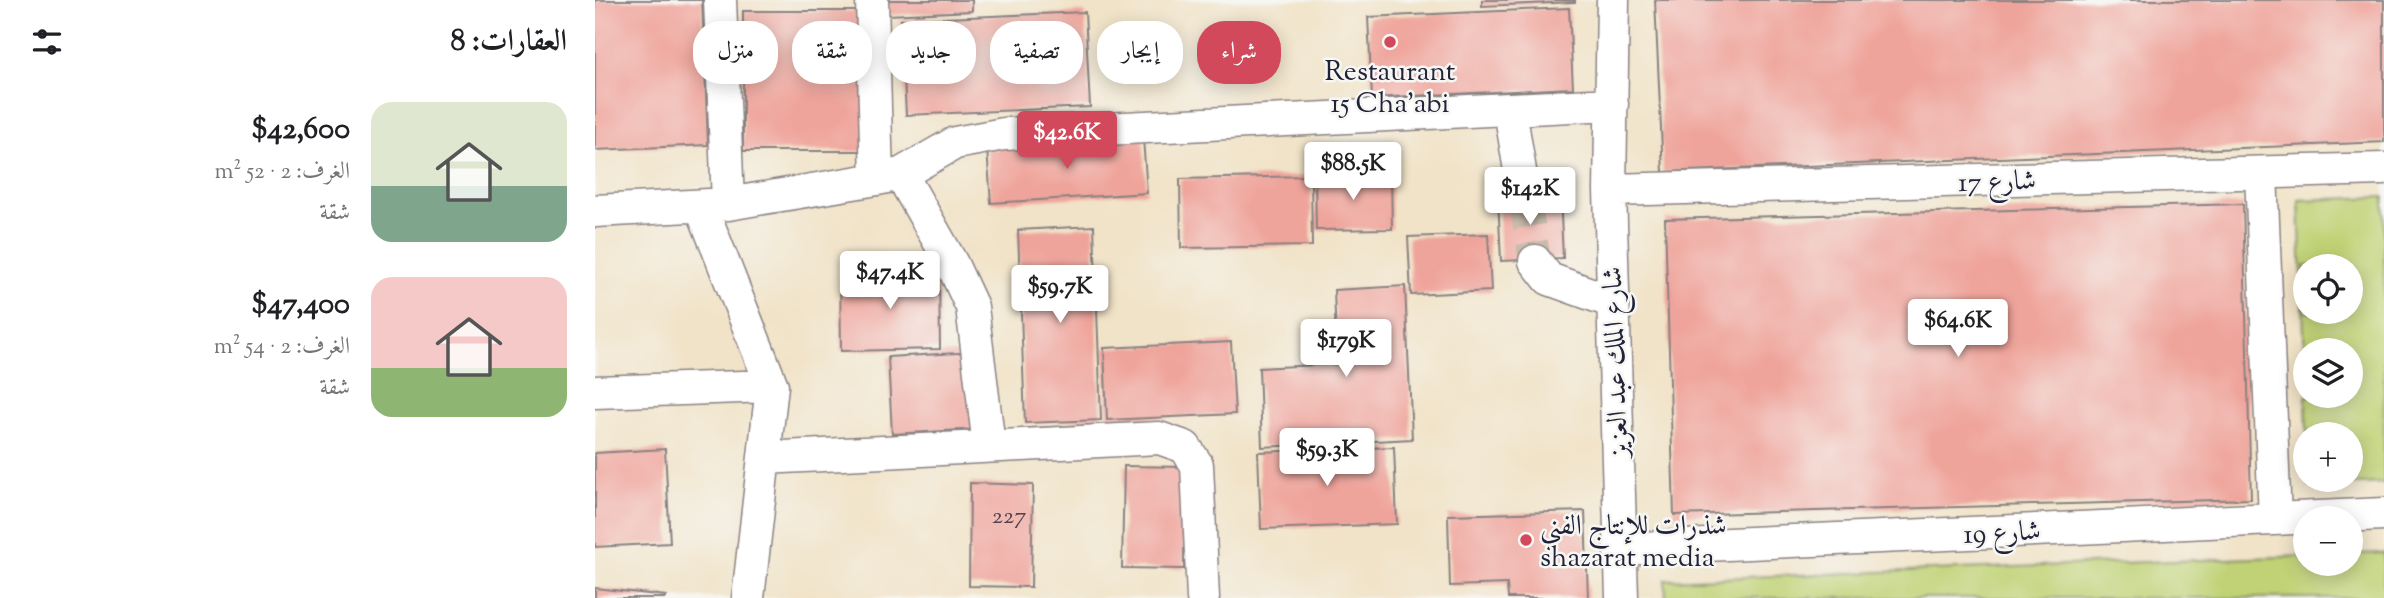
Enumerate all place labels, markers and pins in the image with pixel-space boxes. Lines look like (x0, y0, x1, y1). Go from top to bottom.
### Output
marker: Restaurant 15 Cha'abi (1382, 34, 1398, 50)
place label: Restaurant 15 Cha'abi (1325, 53, 1456, 125)
pin: $42.6K (1010, 111, 1124, 171)
pin: $88.5K (1296, 142, 1410, 202)
pin: $142K (1481, 168, 1579, 227)
pin: $47.4K (833, 252, 947, 311)
pin: $59.7K (1003, 266, 1117, 325)
pin: $64.6K (1901, 300, 2015, 359)
pin: $179K (1297, 320, 1395, 379)
pin: $59.3K (1270, 428, 1384, 488)
place label: شذرات للإنتاج الفني shazarat media (1540, 507, 1727, 579)
marker: شذرات للإنتاج الفني shazarat media (1518, 532, 1534, 548)

